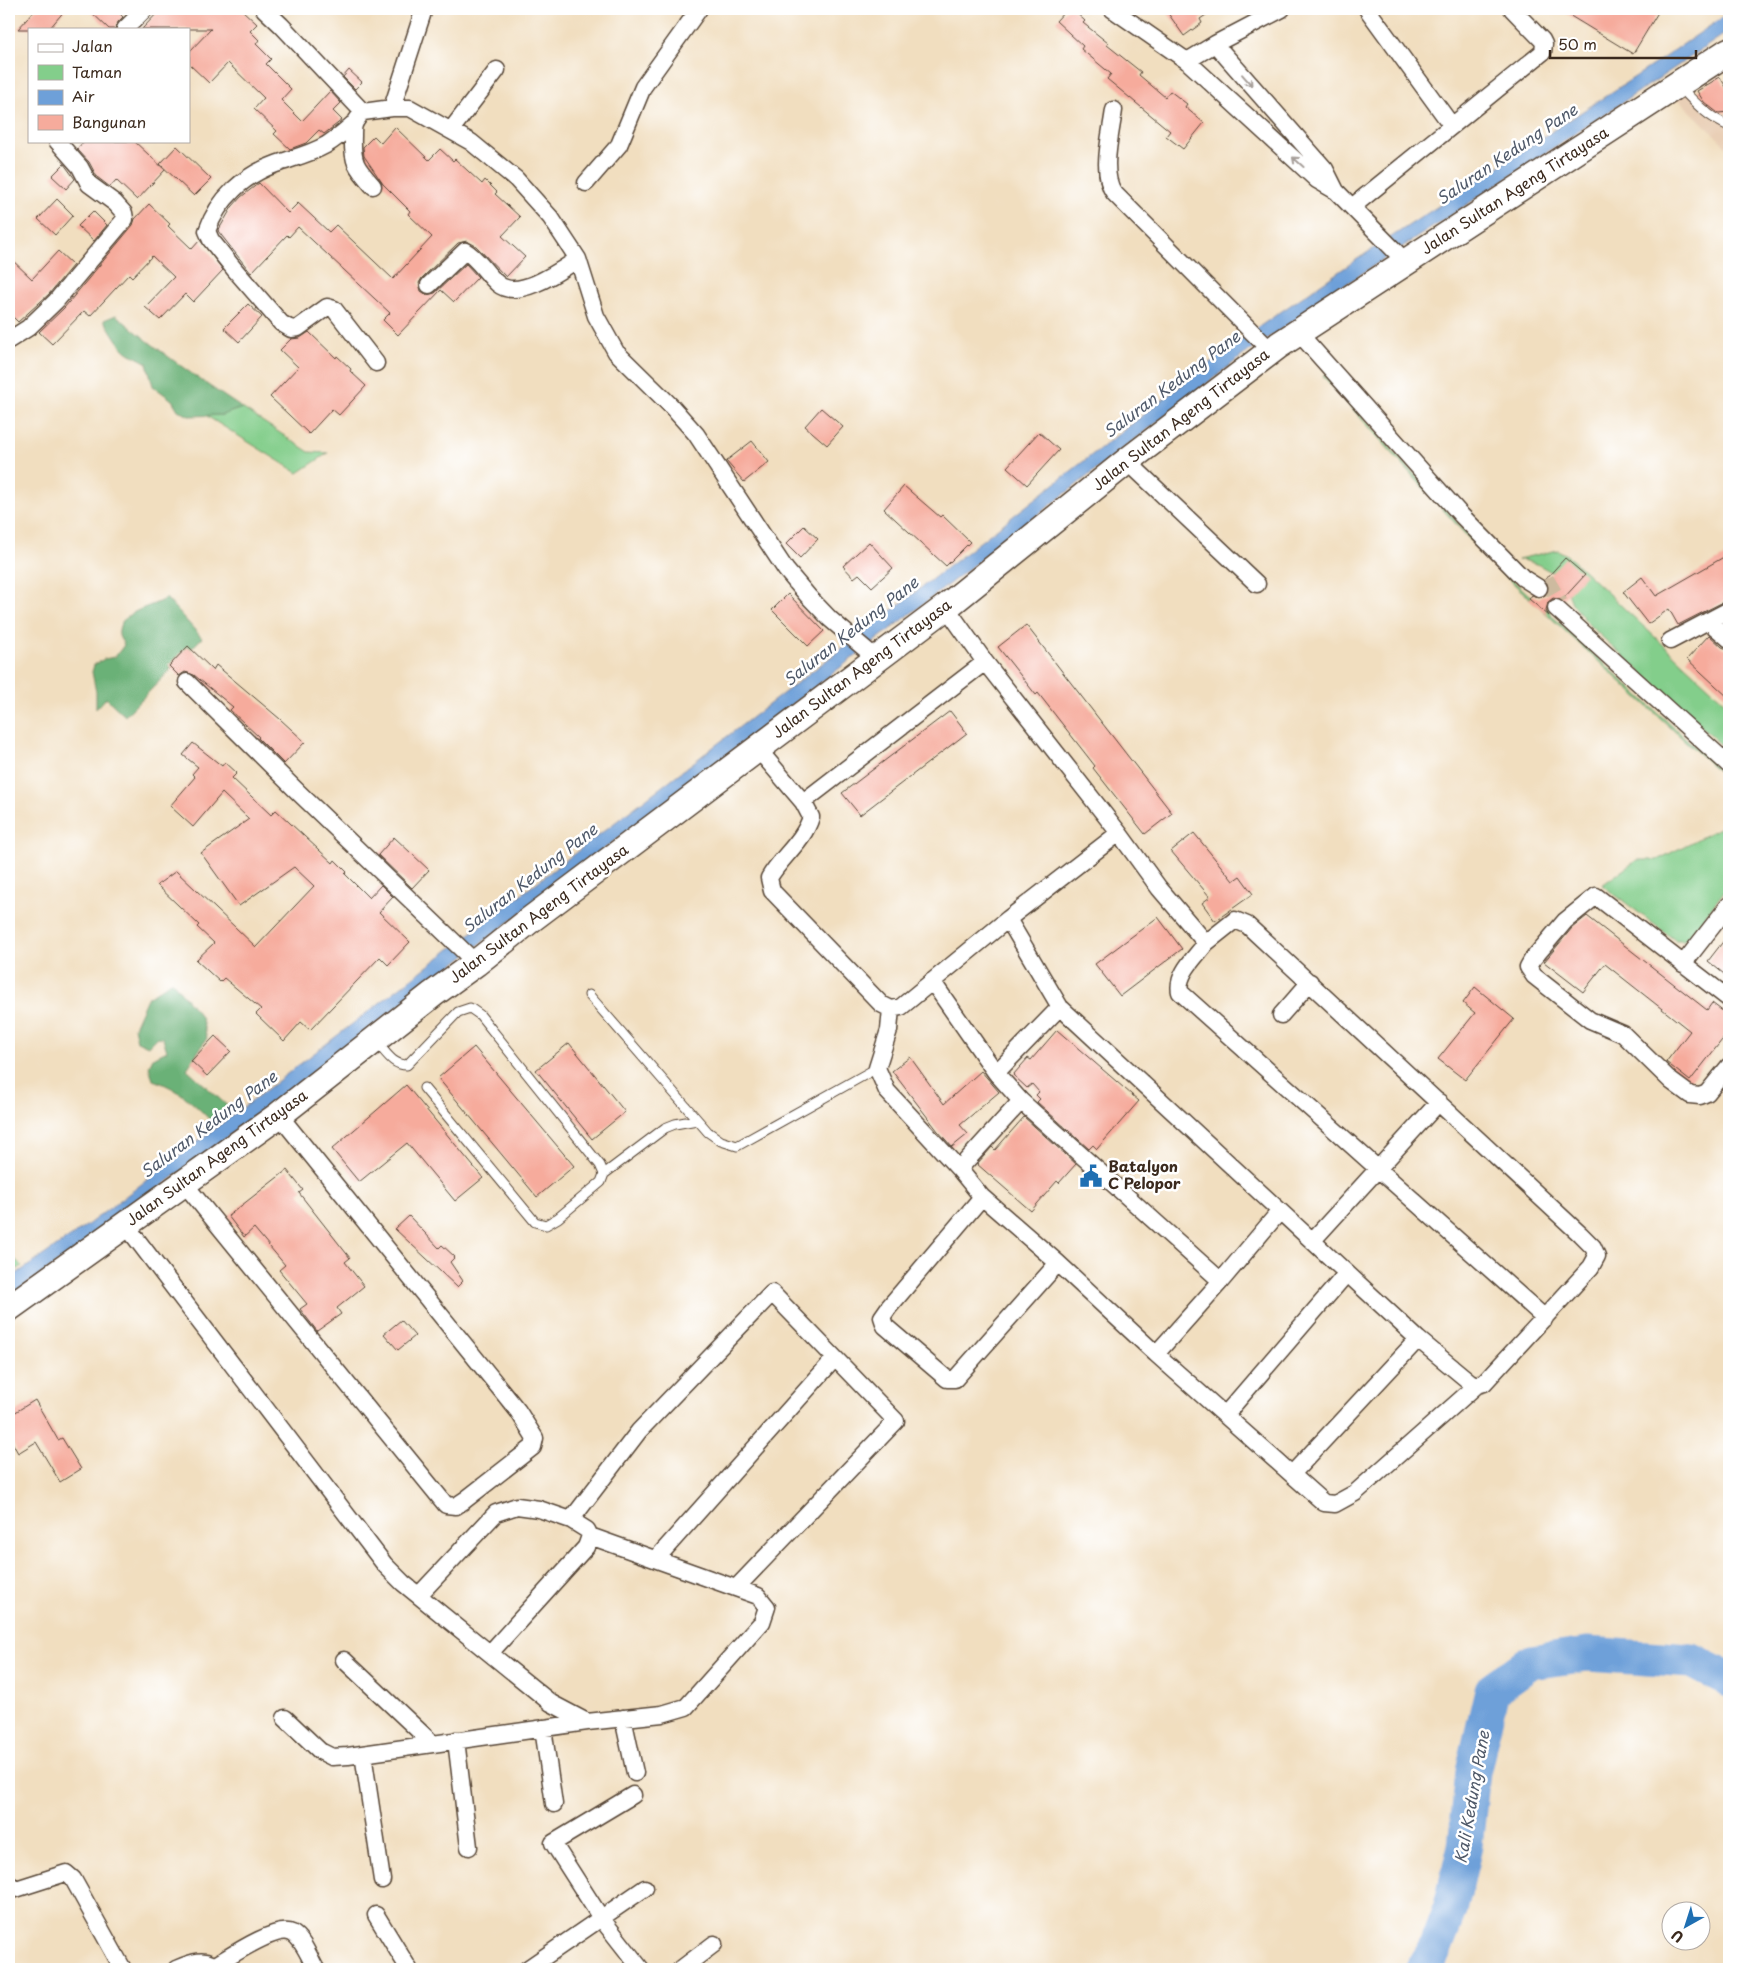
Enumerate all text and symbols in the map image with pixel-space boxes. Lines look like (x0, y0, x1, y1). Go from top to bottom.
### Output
legend (28, 28, 190, 142)
scale bar (1550, 28, 1697, 60)
text: 50 m (1558, 32, 1597, 55)
text: Jalan (72, 34, 113, 57)
text: Taman (72, 60, 122, 83)
one-way arrow (1242, 74, 1253, 87)
text: Air (72, 84, 95, 107)
water label: Saluran Kedung Pane (1431, 96, 1583, 209)
text: Bangunan (72, 110, 146, 133)
street label: Jalan Sultan Ageng Tirtayasa (1416, 120, 1613, 259)
one-way arrow (1291, 156, 1304, 168)
water label: Saluran Kedung Pane (1098, 323, 1245, 443)
street label: Jalan Sultan Ageng Tirtayasa (1087, 342, 1274, 495)
water label: Saluran Kedung Pane (778, 569, 924, 691)
street label: Jalan Sultan Ageng Tirtayasa (767, 592, 956, 743)
water label: Saluran Kedung Pane (457, 816, 603, 938)
street label: Jalan Sultan Ageng Tirtayasa (444, 837, 633, 988)
water label: Saluran Kedung Pane (135, 1063, 282, 1183)
street label: Jalan Sultan Ageng Tirtayasa (121, 1083, 312, 1231)
place label: Batalyon C Pelopor (1108, 1154, 1181, 1194)
public building icon: Batalyon C Pelopor (1078, 1163, 1104, 1189)
water label: Kali Kedung Pane (1448, 1728, 1495, 1865)
north arrow (1660, 1900, 1710, 1950)
text: U (1667, 1925, 1688, 1948)

